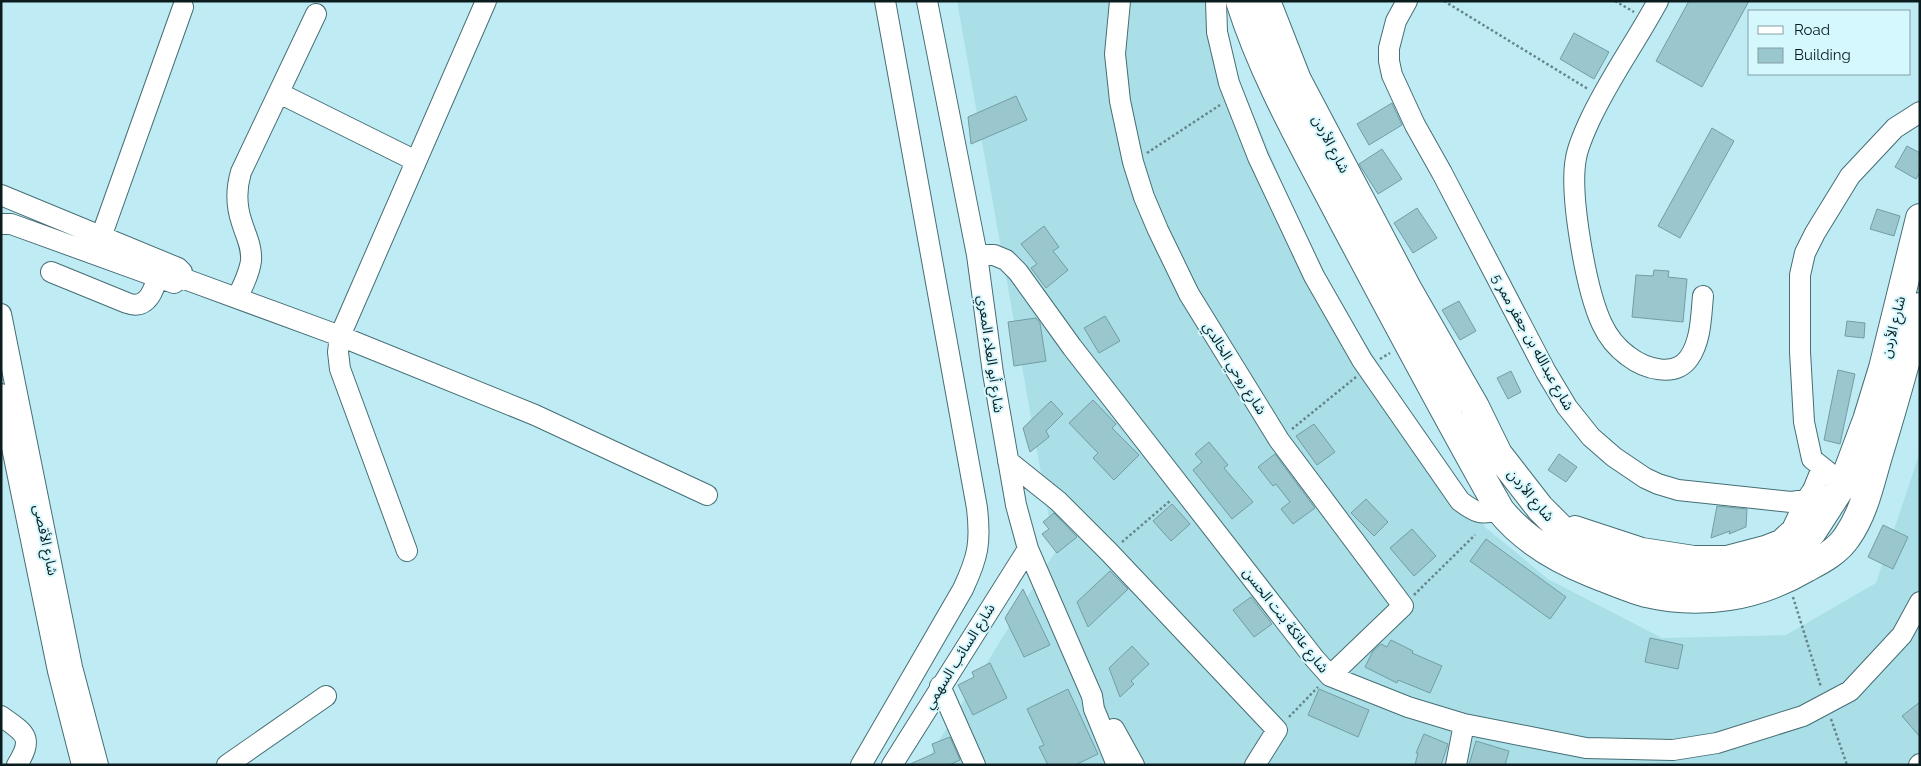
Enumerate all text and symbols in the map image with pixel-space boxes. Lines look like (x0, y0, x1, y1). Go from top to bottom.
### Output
legend (1748, 10, 1911, 75)
text: Road (1794, 21, 1830, 39)
text: Building (1794, 46, 1851, 64)
street label: شارع الأردن (1306, 112, 1353, 177)
street label: شارع عبدالله بن جعفر ممر 5 (1486, 271, 1577, 414)
street label: شارع أبو العلاء المعري (972, 294, 1008, 414)
street label: شارع الأردن (1878, 294, 1911, 360)
street label: شارع روحي الخالدي (1197, 319, 1270, 419)
street label: شارع الأردن (1502, 466, 1557, 526)
street label: شارع الأقصى (28, 503, 61, 578)
street label: شارع عاتكة بنت الحسن (1238, 564, 1332, 678)
street label: شارع السائب السهمي (920, 601, 1001, 713)

